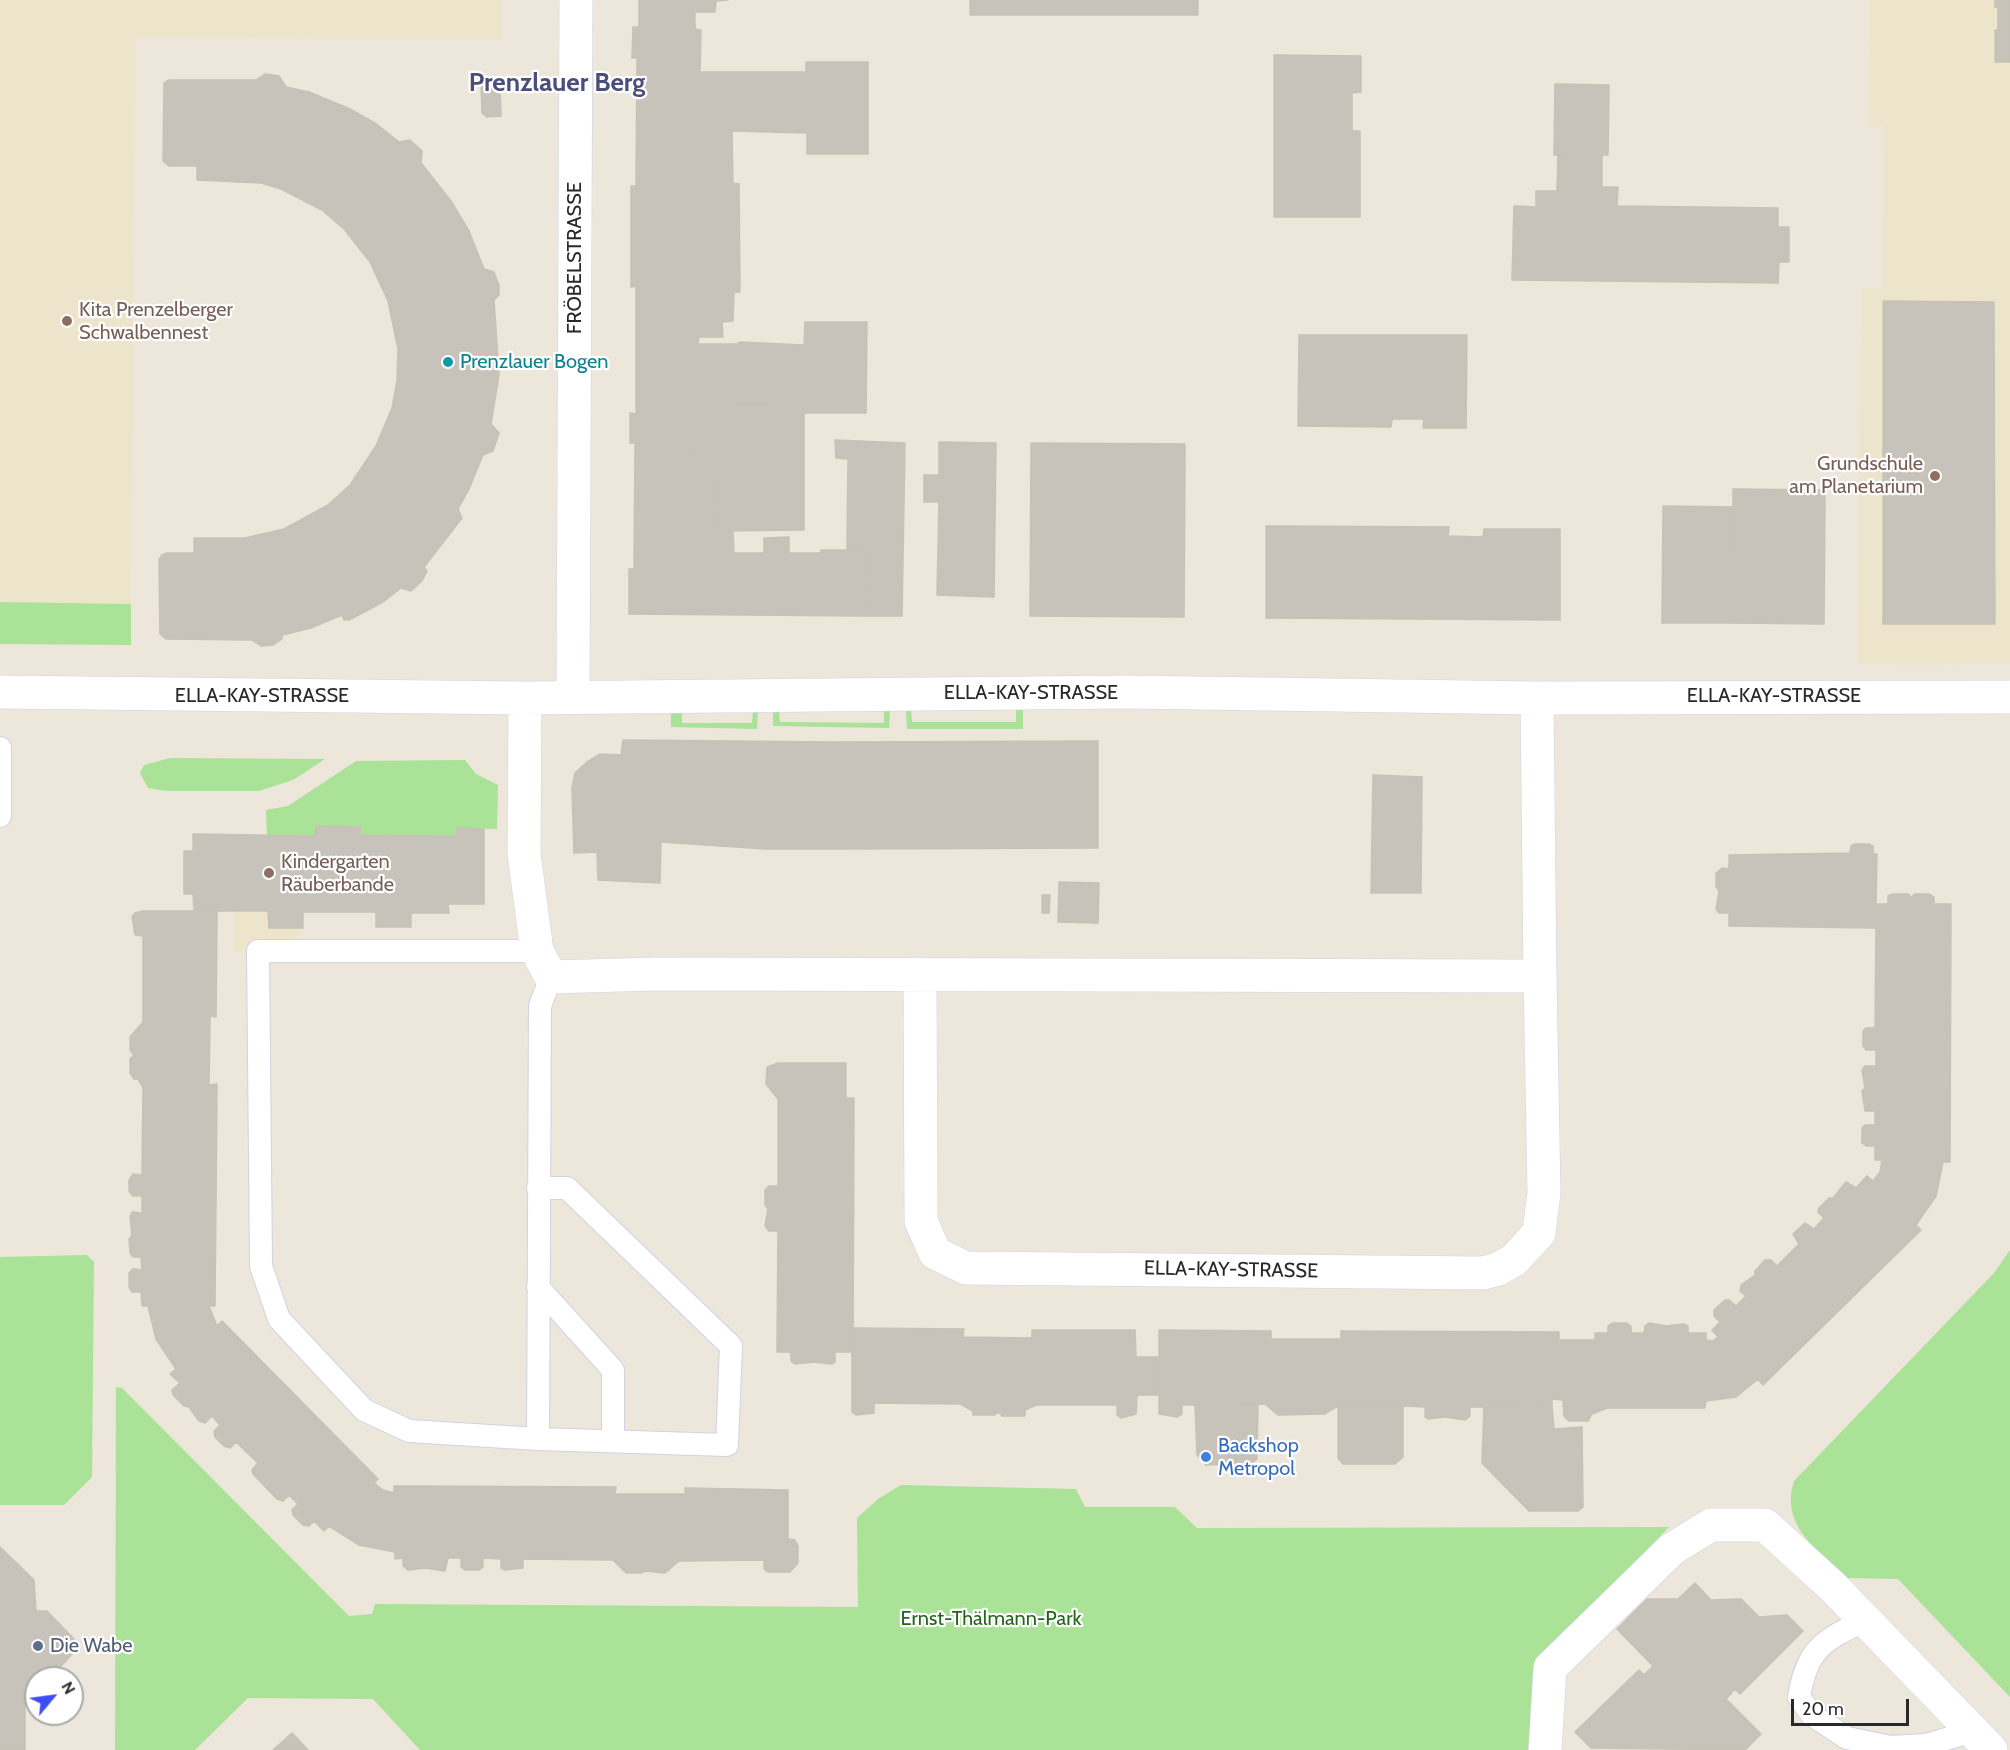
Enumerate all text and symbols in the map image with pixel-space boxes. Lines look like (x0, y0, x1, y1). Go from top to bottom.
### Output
district label: Prenzlauer Berg (469, 67, 645, 99)
street label: FRÖBELSTRASSE (563, 182, 587, 334)
place label: Kita Prenzelberger Schwalbennest (79, 298, 233, 345)
marker: Kita Prenzelberger Schwalbennest (60, 314, 74, 328)
place label: Prenzlauer Bogen (460, 350, 608, 374)
marker: Prenzlauer Bogen (441, 355, 455, 369)
place label: Grundschule am Planetarium (1789, 452, 1923, 499)
marker: Grundschule am Planetarium (1928, 469, 1942, 483)
street label: ELLA-KAY-STRASSE (944, 681, 1118, 705)
street label: ELLA-KAY-STRASSE (175, 684, 349, 708)
street label: ELLA-KAY-STRASSE (1687, 684, 1861, 708)
place label: Kindergarten Räuberbande (281, 850, 394, 897)
marker: Kindergarten Räuberbande (262, 866, 276, 880)
street label: ELLA-KAY-STRASSE (1144, 1256, 1318, 1284)
place label: Backshop Metropol (1218, 1434, 1299, 1481)
marker: Backshop Metropol (1199, 1450, 1213, 1464)
park label: Ernst-Thälmann-Park (901, 1607, 1081, 1631)
place label: Die Wabe (50, 1634, 132, 1658)
marker: Die Wabe (31, 1639, 45, 1653)
north arrow (24, 1666, 84, 1726)
text: N (57, 1678, 79, 1698)
scale bar (1794, 1687, 1912, 1725)
text: 20 m (1802, 1698, 1844, 1720)

